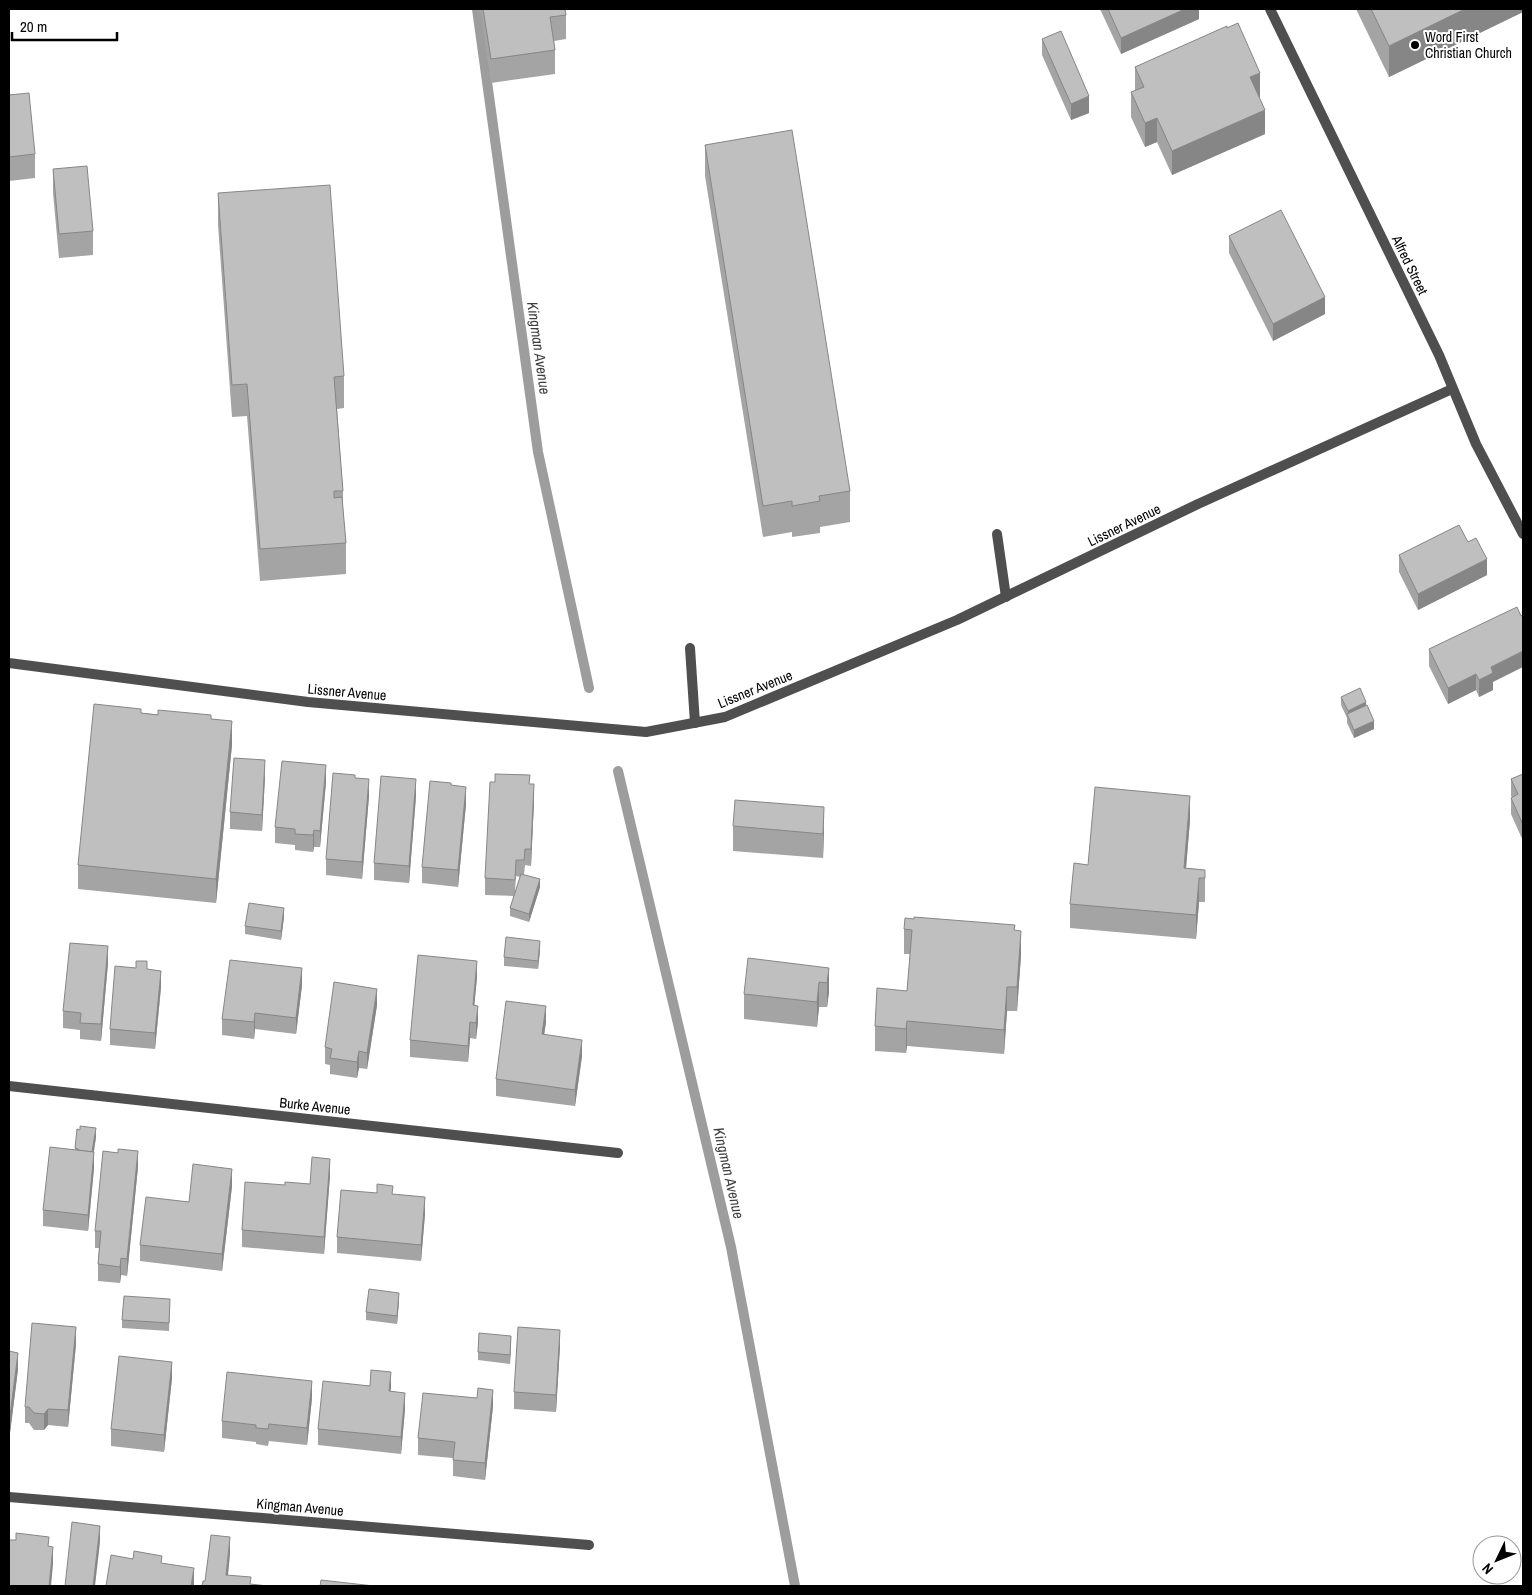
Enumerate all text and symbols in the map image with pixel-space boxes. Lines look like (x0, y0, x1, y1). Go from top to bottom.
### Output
scale bar (12, 10, 118, 42)
text: 20 m (20, 16, 47, 37)
place label: Word First Christian Church (1425, 28, 1512, 62)
marker: Word First Christian Church (1409, 39, 1421, 51)
street label: Alfred Street (1387, 231, 1432, 298)
water label: Kingman Avenue (522, 300, 556, 396)
street label: Lissner Avenue (1085, 500, 1163, 550)
street label: Lissner Avenue (715, 666, 795, 712)
street label: Lissner Avenue (307, 680, 387, 704)
street label: Burke Avenue (279, 1093, 351, 1119)
water label: Kingman Avenue (708, 1125, 750, 1221)
street label: Kingman Avenue (256, 1494, 344, 1520)
north arrow (1472, 1535, 1522, 1585)
text: N (1478, 1560, 1497, 1578)

